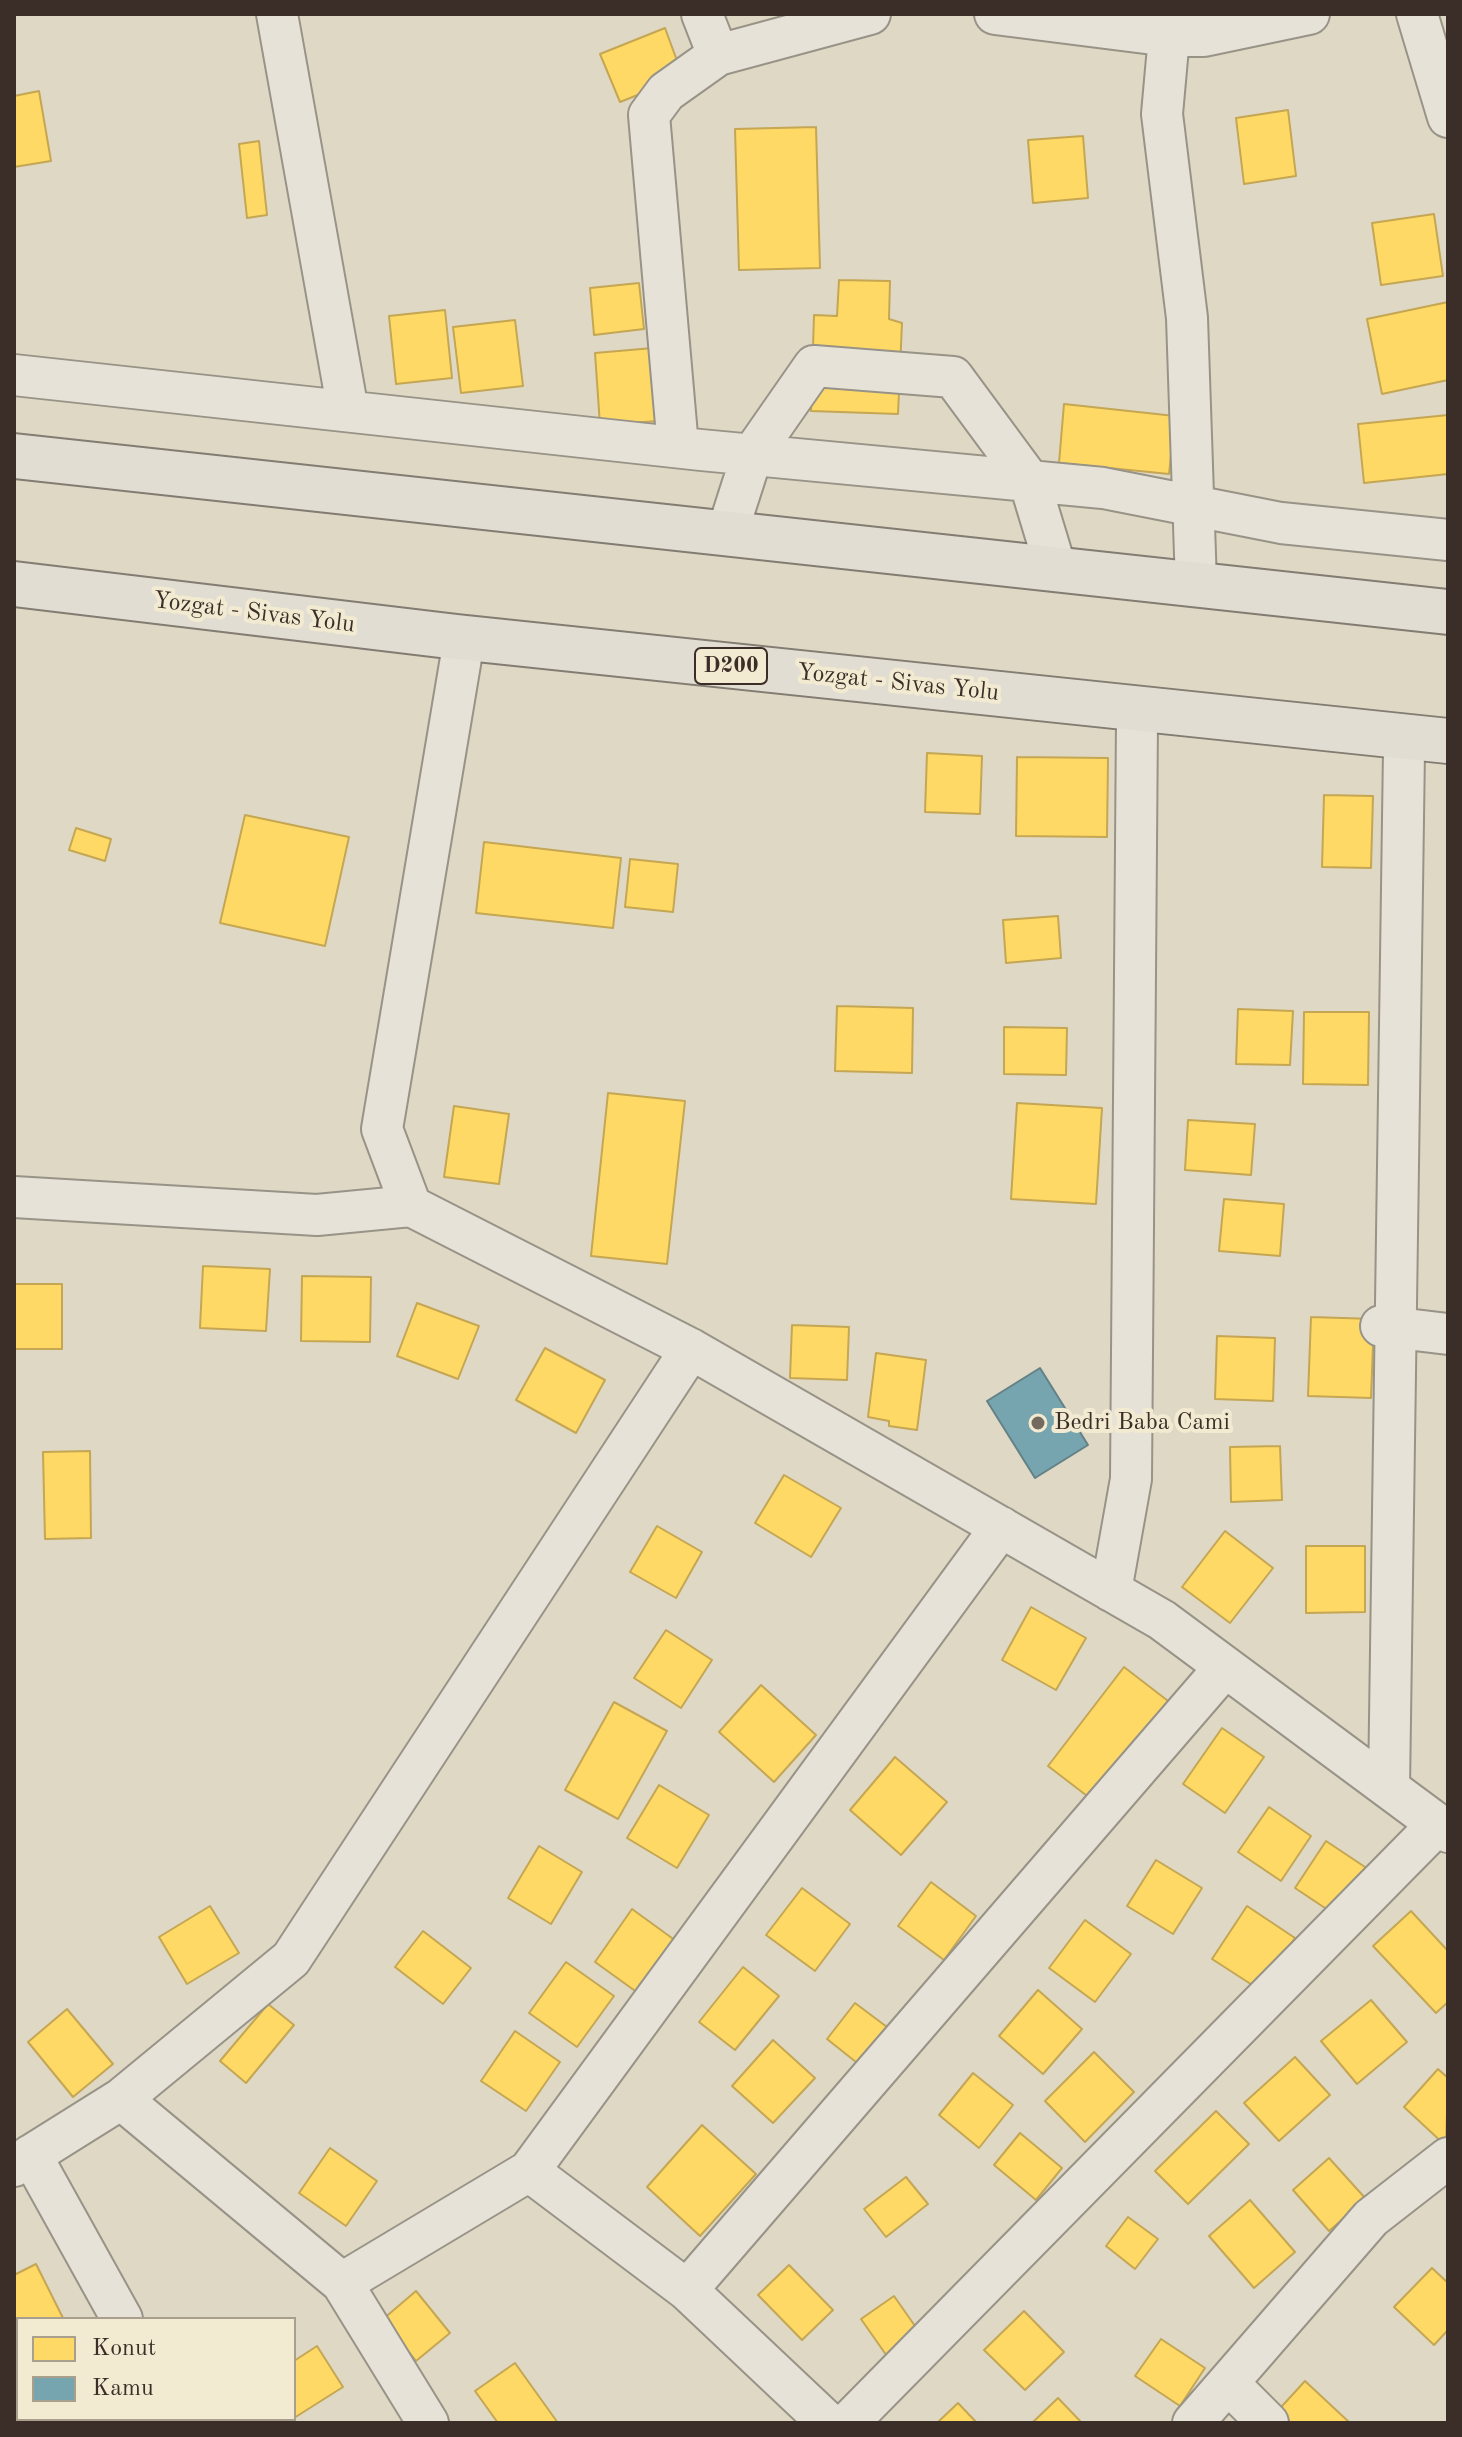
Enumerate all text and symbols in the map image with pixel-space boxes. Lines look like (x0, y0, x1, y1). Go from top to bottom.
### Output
street label: Yozgat - Sivas Yolu (152, 586, 356, 640)
road number: D200 (695, 648, 767, 684)
street label: Yozgat - Sivas Yolu (796, 658, 1000, 708)
place label: Bedri Baba Cami (1054, 1409, 1230, 1437)
marker: Bedri Baba Cami (1029, 1414, 1047, 1432)
legend (16, 2317, 296, 2421)
text: Konut (92, 2337, 156, 2361)
text: Kamu (92, 2377, 154, 2401)

